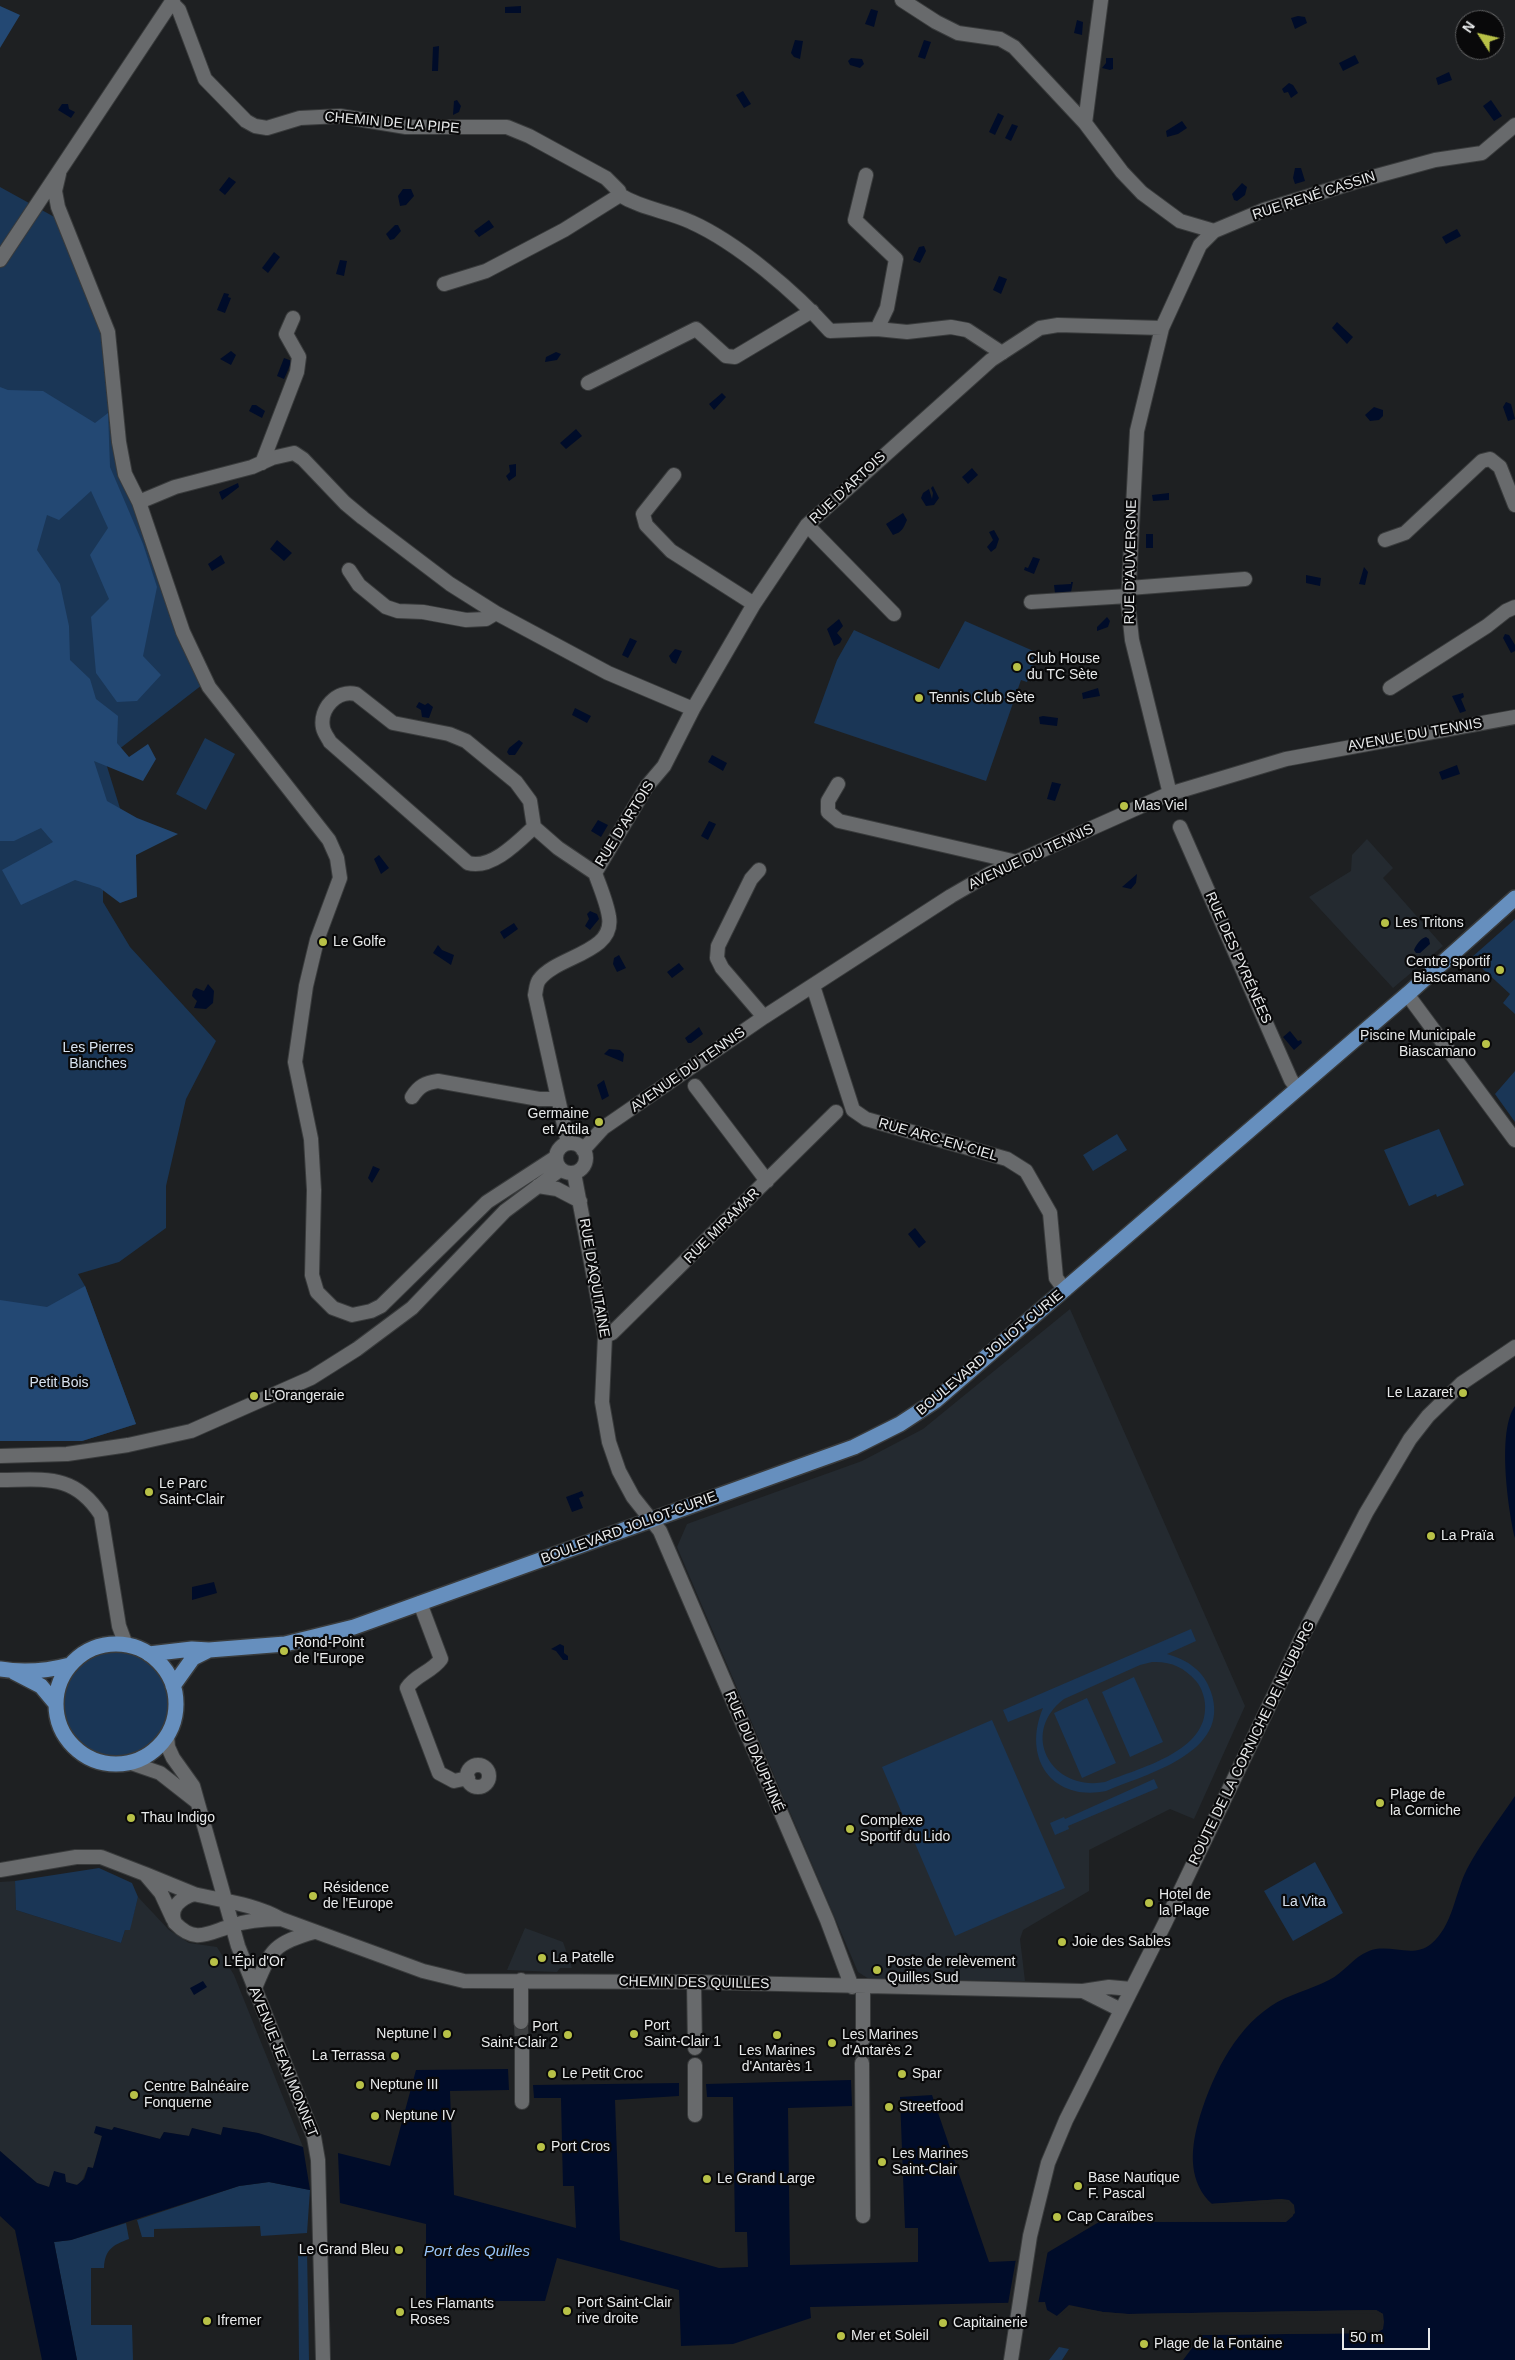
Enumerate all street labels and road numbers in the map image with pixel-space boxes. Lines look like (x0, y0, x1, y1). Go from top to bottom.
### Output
street label: CHEMIN DE LA PIPE (324, 109, 460, 137)
street label: RUE RENÉ CASSIN (1250, 168, 1378, 224)
street label: RUE D'ARTOIS (806, 448, 890, 528)
street label: RUE D'AUVERGNE (1122, 499, 1140, 625)
street label: AVENUE DU TENNIS (1347, 715, 1483, 755)
street label: RUE D'ARTOIS (592, 778, 658, 870)
street label: AVENUE DU TENNIS (966, 821, 1096, 893)
street label: RUE DES PYRÉNÉES (1201, 890, 1275, 1026)
street label: AVENUE DU TENNIS (628, 1024, 748, 1116)
street label: RUE ARC-EN-CIEL (877, 1115, 999, 1165)
street label: RUE MIRAMAR (681, 1185, 763, 1267)
street label: RUE D'AQUITAINE (575, 1217, 613, 1339)
street label: BOULEVARD JOLIOT-CURIE (913, 1287, 1067, 1419)
street label: BOULEVARD JOLIOT-CURIE (539, 1488, 719, 1568)
street label: ROUTE DE LA CORNICHE DE NEUBURG (1185, 1618, 1319, 1868)
street label: RUE DU DAUPHINÉ (721, 1689, 787, 1815)
street label: CHEMIN DES QUILLES (618, 1973, 770, 1993)
street label: AVENUE JEAN MONNET (245, 1984, 321, 2140)

